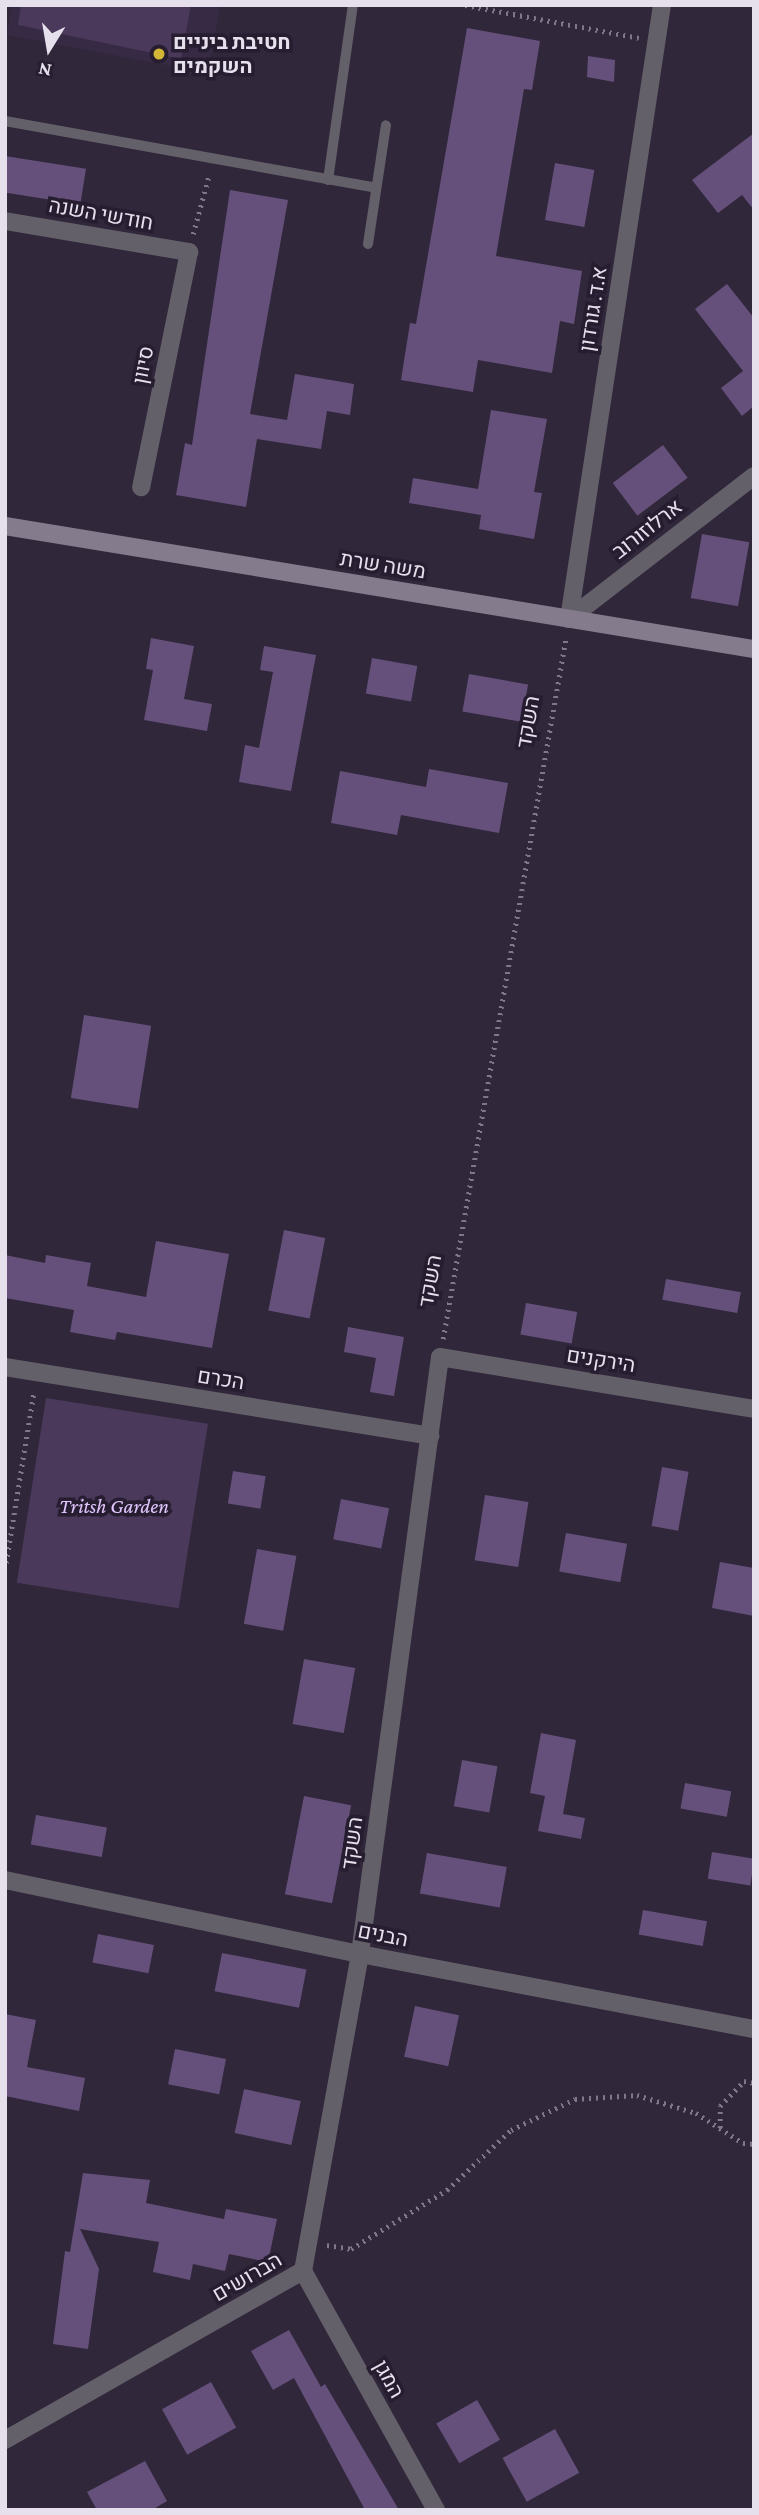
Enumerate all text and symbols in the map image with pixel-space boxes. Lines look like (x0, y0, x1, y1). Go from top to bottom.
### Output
north arrow (14, 14, 84, 84)
place label: חטיבת ביניים השקמים (173, 29, 291, 79)
marker: חטיבת ביניים השקמים (151, 46, 167, 62)
text: N (37, 59, 53, 82)
street label: חודשי השנה (47, 192, 155, 236)
street label: א.ד. גורדון (574, 265, 612, 353)
street label: סיוון (127, 344, 159, 386)
street label: ארלוזורוב (607, 494, 687, 564)
street label: משה שרת (338, 546, 428, 584)
street label: השקד (511, 694, 545, 750)
street label: השקד (413, 1253, 447, 1309)
street label: הירקנים (565, 1342, 637, 1378)
street label: הכרם (196, 1363, 246, 1395)
park label: Tritsh Garden (59, 1493, 169, 1519)
street label: השקד (336, 1815, 368, 1871)
street label: הבנים (356, 1918, 410, 1952)
street label: הברושים (208, 2247, 286, 2307)
street label: המגן (368, 2355, 410, 2403)

